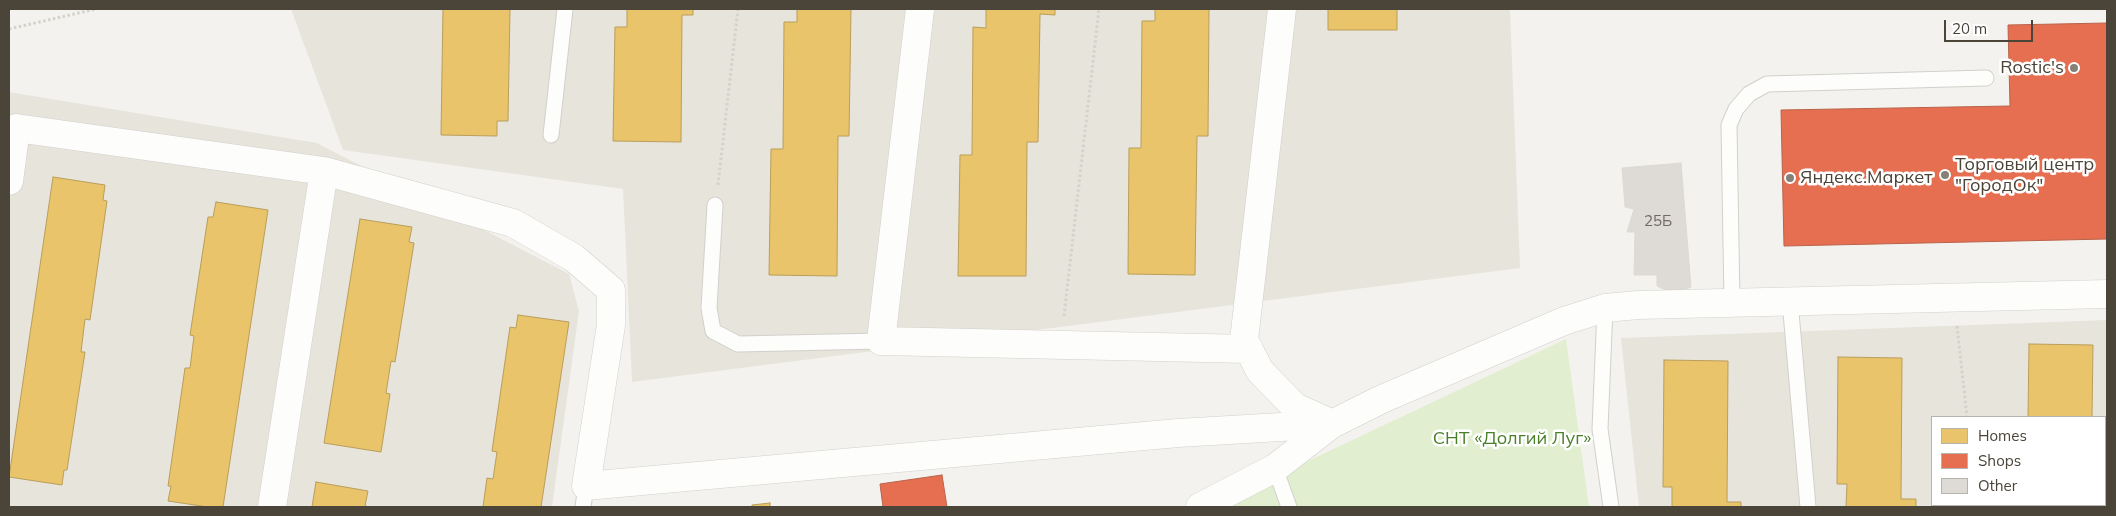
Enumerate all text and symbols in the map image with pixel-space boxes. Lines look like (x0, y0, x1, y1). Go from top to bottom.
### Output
scale bar (1946, 10, 2035, 42)
text: 20 m (1952, 19, 1987, 38)
place label: Rostic's (2000, 57, 2064, 79)
marker: Rostic's (2068, 62, 2080, 74)
place label: Торговый центр "ГородОк" (1955, 154, 2094, 196)
place label: Яндекс.Маркет (1800, 167, 1932, 189)
marker: Торговый центр "ГородОк" (1939, 169, 1951, 181)
marker: Яндекс.Маркет (1784, 172, 1796, 184)
house number: 25Б (1644, 212, 1672, 230)
legend (1931, 416, 2106, 506)
text: Homes (1978, 426, 2027, 445)
park label: СНТ «Долгий Луг» (1433, 428, 1591, 450)
text: Shops (1978, 451, 2021, 470)
text: Other (1978, 476, 2017, 495)

